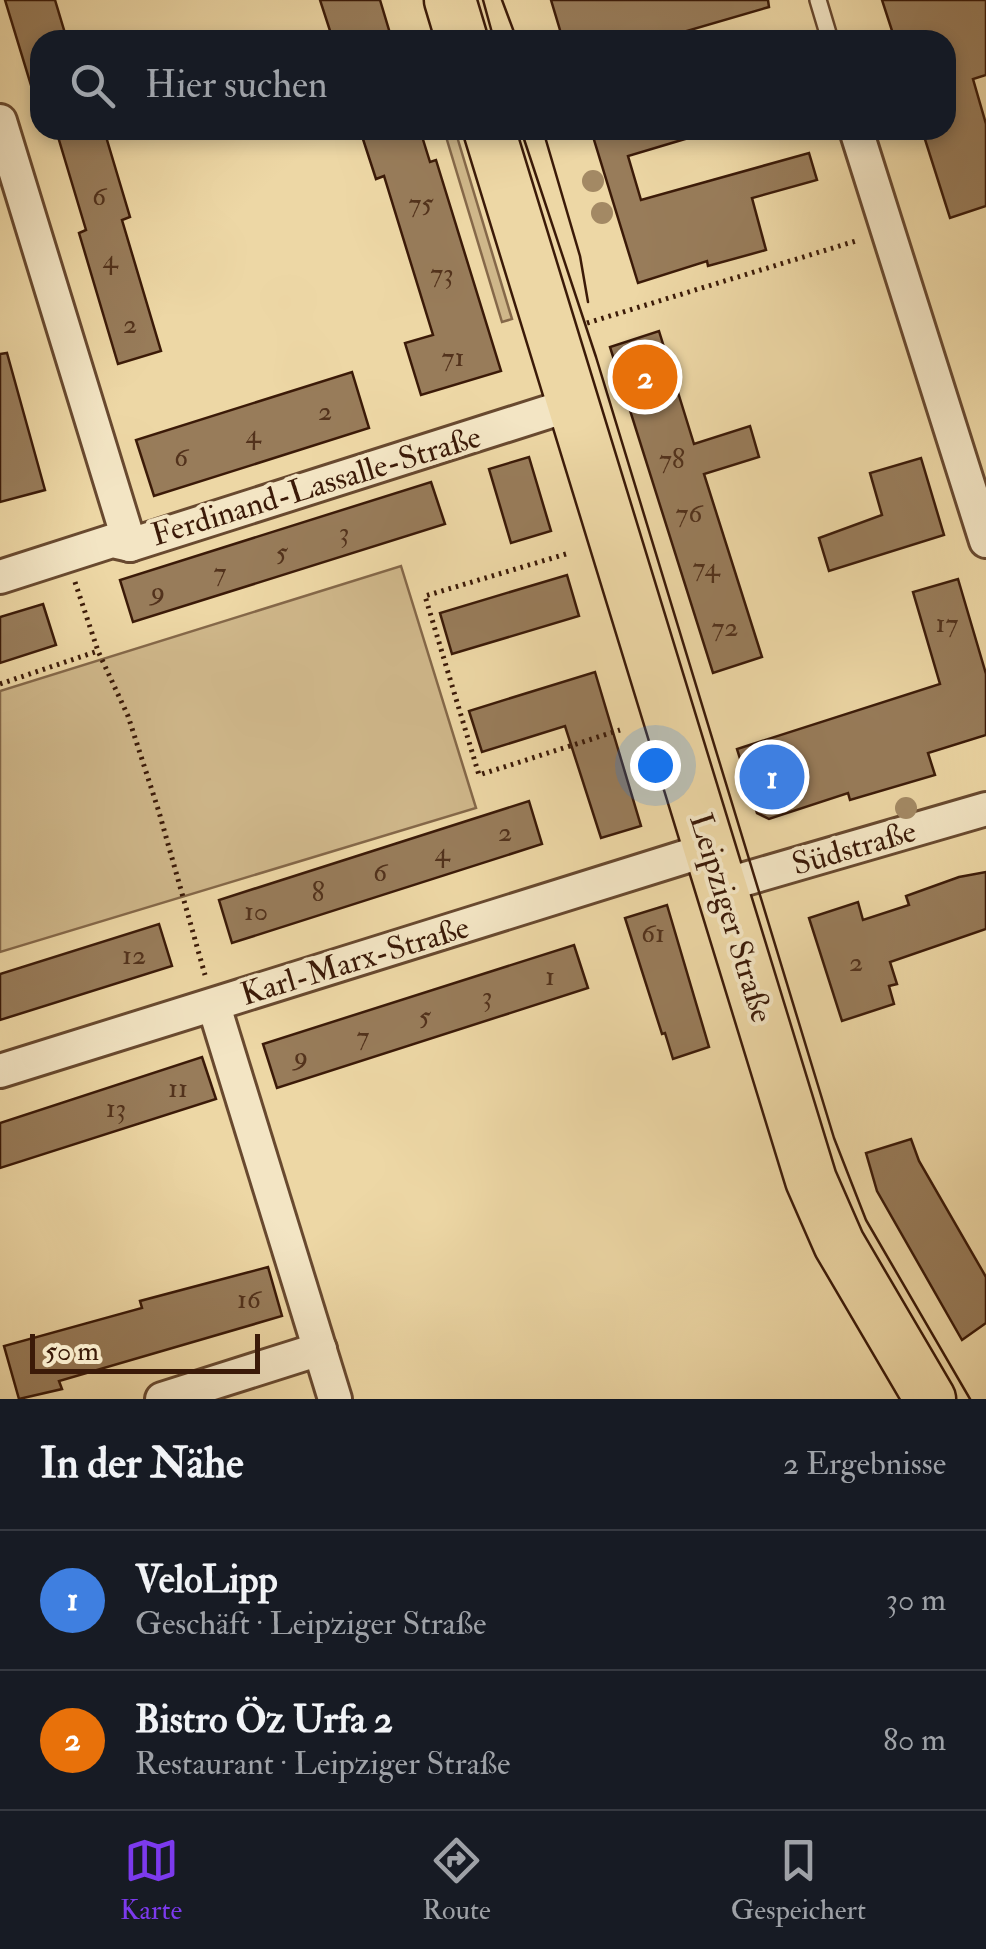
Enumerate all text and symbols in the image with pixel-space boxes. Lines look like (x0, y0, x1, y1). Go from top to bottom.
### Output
search box (30, 30, 956, 140)
icon: search (65, 58, 120, 113)
text: Hier suchen (145, 61, 328, 109)
house number: 6 (92, 179, 108, 214)
house number: 75 (408, 186, 434, 221)
house number: 4 (102, 242, 119, 277)
house number: 73 (430, 256, 454, 291)
house number: 2 (123, 307, 137, 342)
house number: 71 (442, 340, 464, 375)
pin: 2 (612, 340, 678, 414)
house number: 2 (318, 394, 332, 429)
street label: Ferdinand-Lassalle-Straße (146, 417, 486, 555)
house number: 4 (245, 417, 262, 452)
house number: 6 (174, 440, 190, 475)
house number: 78 (659, 442, 685, 477)
house number: 76 (676, 496, 704, 531)
house number: 3 (339, 515, 349, 550)
house number: 5 (276, 535, 289, 570)
house number: 74 (692, 550, 721, 585)
house number: 7 (214, 555, 227, 590)
house number: 9 (149, 574, 165, 609)
house number: 17 (936, 606, 959, 641)
house number: 72 (711, 610, 739, 645)
your location (630, 740, 681, 791)
pin: 1 (740, 740, 804, 814)
street label: Leipziger Straße (680, 808, 782, 1028)
street label: Südstraße (787, 811, 921, 885)
house number: 2 (498, 815, 512, 850)
house number: 4 (434, 835, 451, 870)
house number: 6 (373, 855, 389, 890)
house number: 8 (311, 875, 325, 910)
house number: 10 (244, 894, 268, 929)
street label: Karl-Marx-Straße (236, 907, 474, 1015)
house number: 61 (641, 916, 665, 951)
house number: 12 (122, 938, 146, 973)
house number: 2 (849, 945, 863, 980)
house number: 1 (545, 959, 555, 994)
house number: 3 (482, 979, 492, 1014)
house number: 5 (419, 999, 432, 1034)
house number: 7 (357, 1019, 370, 1054)
house number: 9 (292, 1039, 308, 1074)
house number: 11 (168, 1071, 188, 1106)
house number: 13 (106, 1091, 126, 1126)
house number: 16 (237, 1282, 263, 1317)
scale bar (30, 1329, 260, 1374)
text: 50 m (45, 1334, 99, 1369)
text: In der Nähe (40, 1438, 244, 1490)
text: 2 Ergebnisse (783, 1444, 946, 1484)
text: VeloLipp (135, 1556, 278, 1604)
text: 1 (67, 1580, 78, 1620)
text: 30 m (886, 1580, 946, 1620)
text: Geschäft · Leipziger Straße (135, 1604, 486, 1644)
text: Bistro Öz Urfa 2 (135, 1696, 393, 1744)
text: 2 (64, 1720, 81, 1760)
text: 80 m (883, 1720, 946, 1760)
text: Restaurant · Leipziger Straße (135, 1744, 510, 1784)
tab: Karte (120, 1833, 182, 1928)
tab: Route (422, 1833, 491, 1928)
tab: Gespeichert (731, 1833, 866, 1928)

